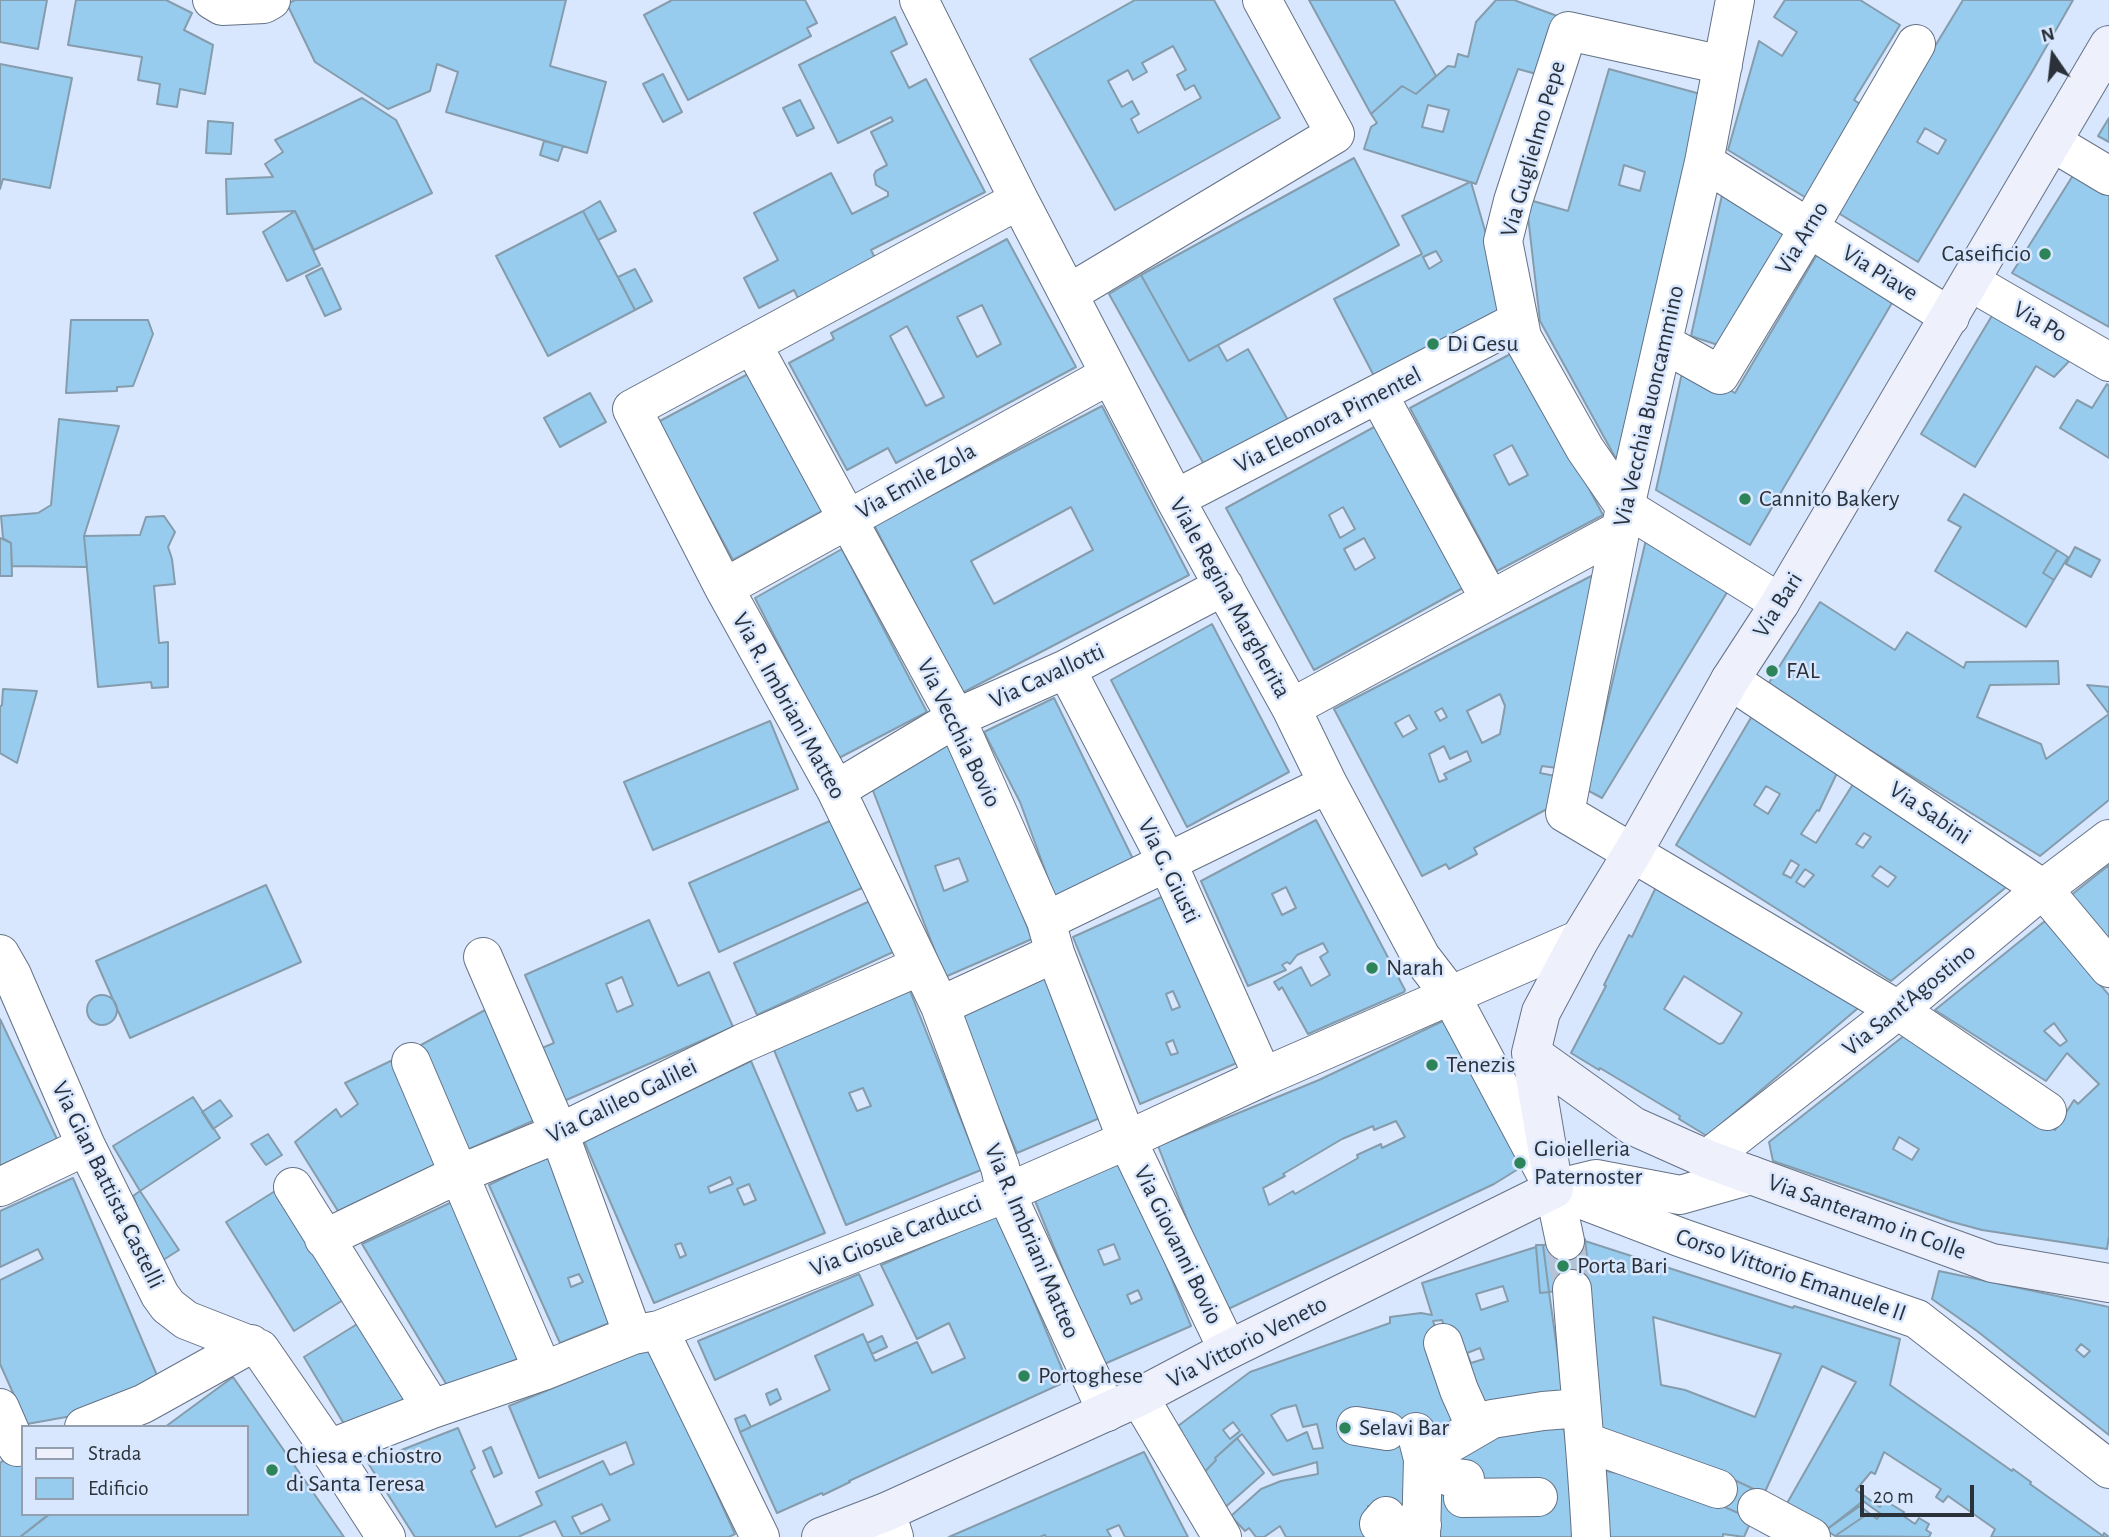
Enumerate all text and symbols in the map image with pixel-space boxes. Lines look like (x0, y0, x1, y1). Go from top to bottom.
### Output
north arrow (2018, 21, 2088, 91)
text: N (2039, 24, 2057, 46)
street label: Via Guglielmo Pepe (1494, 58, 1572, 240)
street label: Via Arno (1769, 196, 1835, 280)
street label: Via Piave (1837, 238, 1923, 308)
place label: Caseificio (1942, 240, 2031, 268)
marker: Caseificio (2037, 246, 2053, 262)
street label: Via Vecchia Buoncammino (1607, 283, 1691, 529)
street label: Via Po (2008, 295, 2072, 349)
place label: Di Gesu (1447, 330, 1518, 358)
marker: Di Gesu (1425, 336, 1441, 352)
street label: Via Eleonora Pimentel (1230, 360, 1426, 480)
street label: Via Emile Zola (851, 436, 981, 526)
place label: Cannito Bakery (1759, 485, 1900, 513)
marker: Cannito Bakery (1737, 491, 1753, 507)
street label: Viale Regina Margherita (1163, 493, 1297, 703)
street label: Via Bari (1747, 567, 1809, 643)
street label: Via R. Imbriani Matteo (726, 608, 852, 804)
street label: Via Cavallotti (985, 637, 1109, 715)
street label: Via Vecchia Bovio (911, 654, 1007, 812)
place label: FAL (1786, 657, 1820, 685)
marker: FAL (1764, 663, 1780, 679)
street label: Via Sabini (1884, 775, 1976, 851)
street label: Via G. Giusti (1131, 814, 1207, 928)
street label: Via Sant'Agostino (1837, 938, 1981, 1062)
place label: Narah (1386, 954, 1444, 982)
marker: Narah (1364, 960, 1380, 976)
place label: Tenezis (1446, 1051, 1515, 1079)
street label: Via Galileo Galilei (542, 1052, 702, 1150)
marker: Tenezis (1424, 1057, 1440, 1073)
street label: Via Gian Battista Castelli (45, 1077, 171, 1293)
place label: Gioielleria Paternoster (1534, 1135, 1642, 1191)
street label: Via R. Imbriani Matteo (978, 1139, 1086, 1343)
marker: Gioielleria Paternoster (1512, 1155, 1528, 1171)
street label: Via Giovanni Bovio (1127, 1161, 1229, 1329)
street label: Via Santeramo in Colle (1764, 1168, 1970, 1266)
street label: Via Giosuè Carducci (806, 1188, 986, 1284)
street label: Corso Vittorio Emanuele II (1672, 1222, 1910, 1328)
place label: Porta Bari (1577, 1252, 1668, 1280)
marker: Porta Bari (1555, 1258, 1571, 1274)
street label: Via Vittorio Veneto (1162, 1289, 1332, 1395)
place label: Portoghese (1038, 1362, 1143, 1390)
marker: Portoghese (1016, 1368, 1032, 1384)
place label: Selavi Bar (1359, 1414, 1449, 1442)
marker: Selavi Bar (1337, 1420, 1353, 1436)
legend (21, 1425, 248, 1516)
place label: Chiesa e chiostro di Santa Teresa (286, 1442, 442, 1498)
text: Strada (88, 1443, 141, 1464)
marker: Chiesa e chiostro di Santa Teresa (264, 1462, 280, 1478)
scale bar (1864, 1470, 1978, 1514)
text: Edificio (88, 1478, 149, 1499)
text: 20 m (1873, 1486, 1914, 1507)

